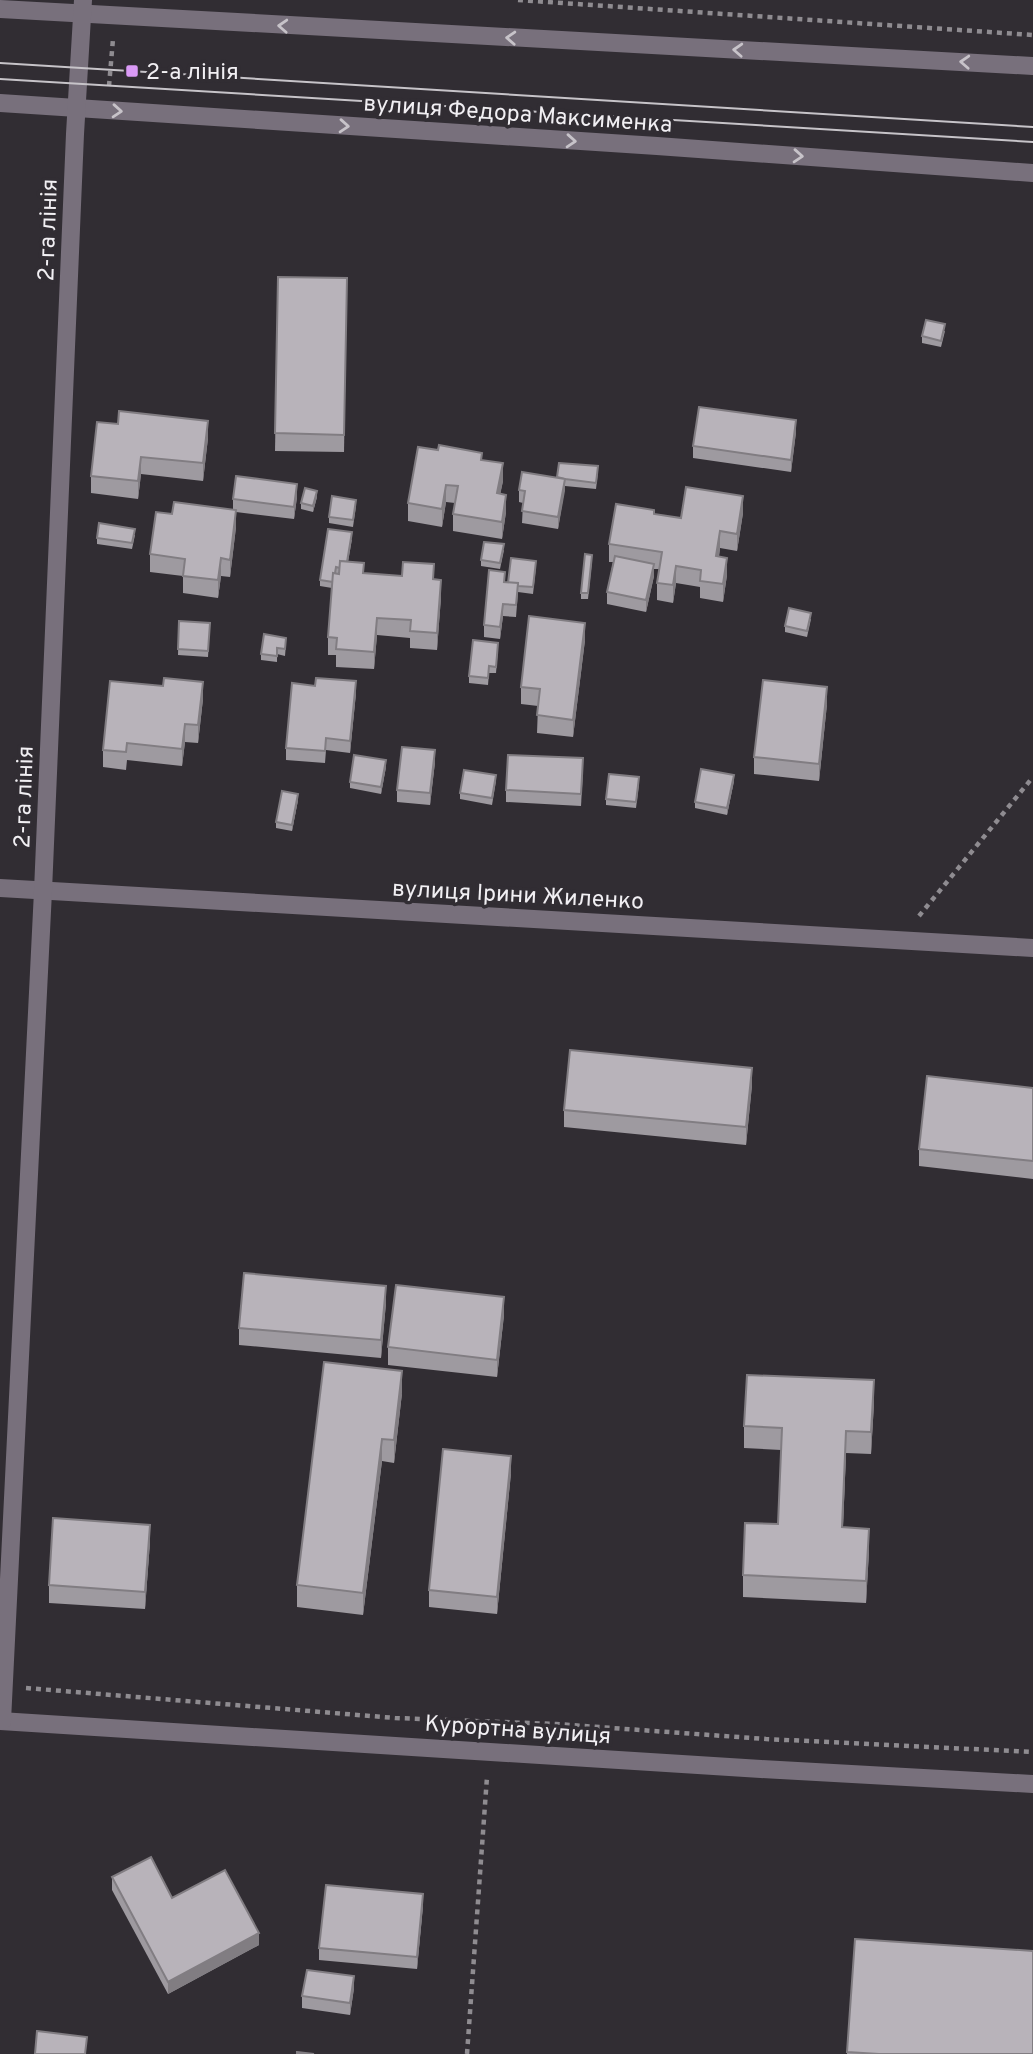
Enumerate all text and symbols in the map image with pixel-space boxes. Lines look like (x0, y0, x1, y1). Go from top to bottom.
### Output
one-way arrow (278, 18, 289, 33)
one-way arrow (505, 31, 516, 46)
one-way arrow (732, 43, 743, 58)
one-way arrow (959, 55, 970, 70)
place label: 2-а лінія (146, 59, 239, 88)
marker: 2-а лінія (124, 63, 140, 79)
street label: вулиця Федора Максименка (362, 90, 673, 141)
one-way arrow (112, 104, 123, 119)
one-way arrow (339, 118, 350, 133)
one-way arrow (566, 133, 577, 148)
one-way arrow (793, 148, 804, 163)
street label: 2-га лінія (33, 178, 66, 282)
street label: 2-га лінія (9, 745, 42, 849)
street label: вулиця Ірини Жиленко (391, 875, 645, 918)
street label: Курортна вулиця (424, 1711, 612, 1752)

